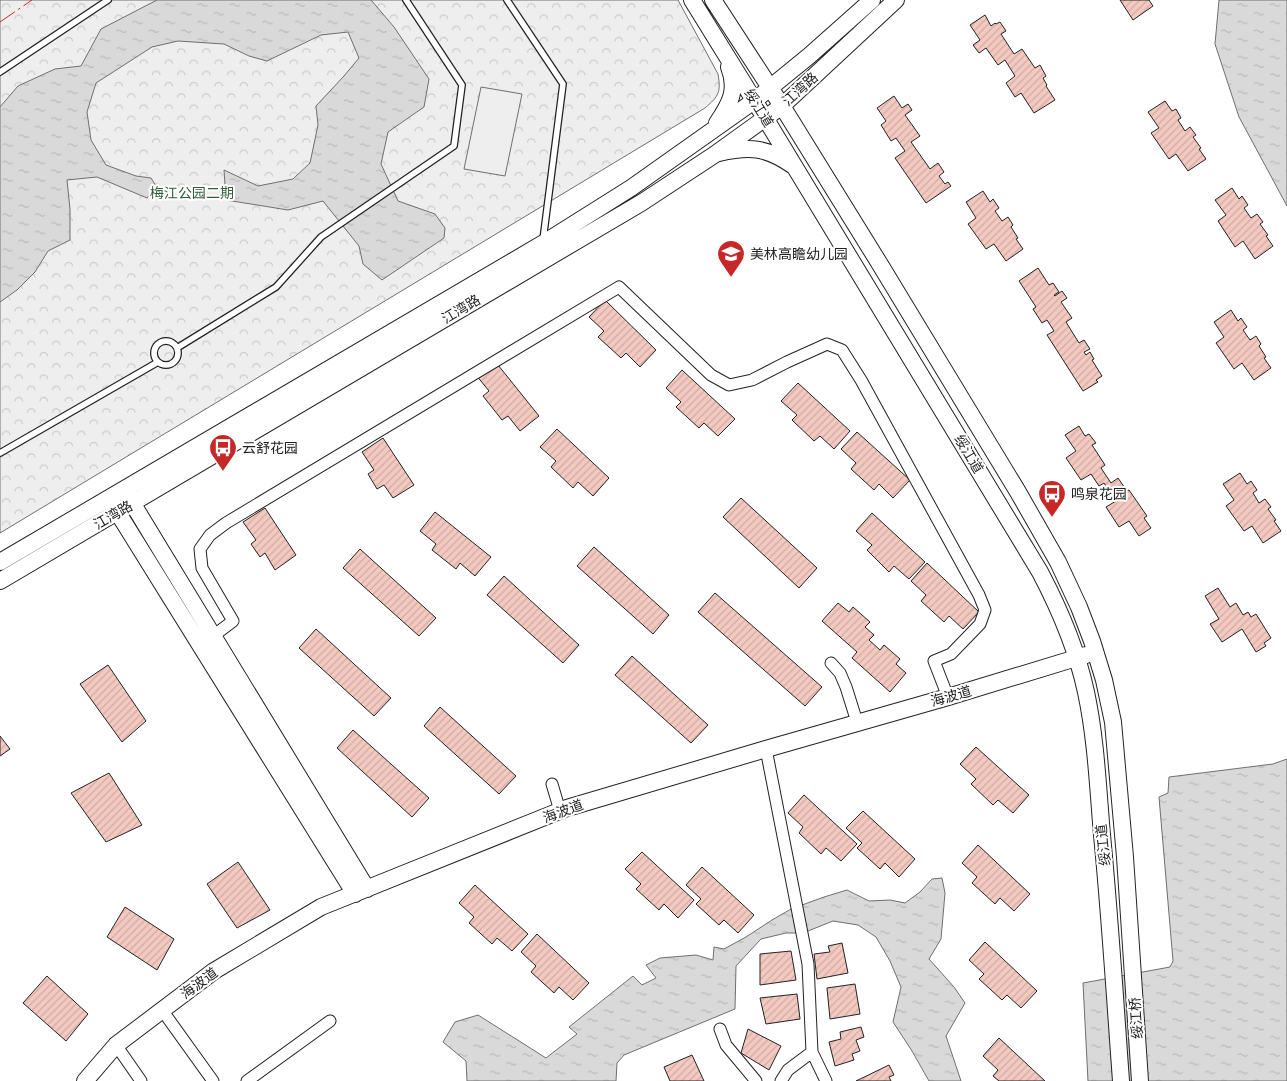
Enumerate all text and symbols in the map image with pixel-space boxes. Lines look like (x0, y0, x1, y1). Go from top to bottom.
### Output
street label: 江湾路 (779, 69, 821, 109)
street label: 绥江道 (741, 86, 777, 130)
park label: 梅江公园二期 (150, 185, 234, 201)
school or university icon: 美林高瞻幼儿园 (716, 239, 746, 278)
place label: 美林高瞻幼儿园 (750, 246, 848, 262)
street label: 江湾路 (439, 291, 483, 327)
street label: 绥江道 (951, 432, 987, 476)
bus stop icon: 云舒花园 (208, 433, 238, 472)
place label: 云舒花园 (242, 440, 298, 456)
bus stop icon: 鸣泉花园 (1037, 479, 1067, 518)
place label: 鸣泉花园 (1071, 486, 1127, 502)
street label: 江湾路 (91, 498, 135, 532)
street label: 海波道 (929, 683, 973, 709)
street label: 海波道 (541, 796, 585, 826)
street label: 绥江道 (1093, 823, 1113, 867)
street label: 海波道 (177, 964, 221, 1002)
street label: 绥江桥 (1127, 996, 1145, 1040)

